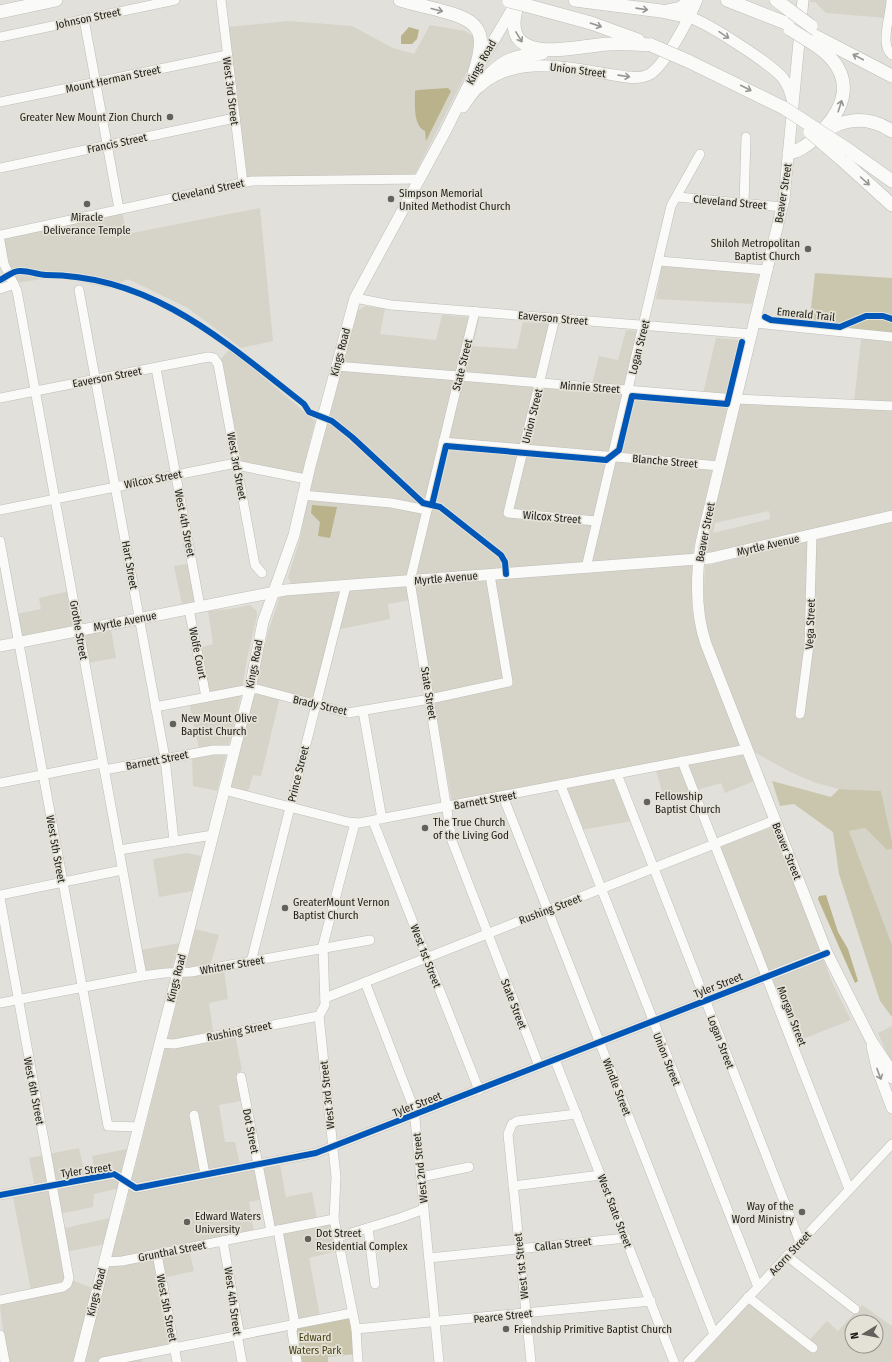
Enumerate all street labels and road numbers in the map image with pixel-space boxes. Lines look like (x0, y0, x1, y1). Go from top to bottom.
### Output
street label: Johnson Street (54, 5, 122, 32)
street label: Kings Road (464, 37, 499, 87)
street label: West 3rd Street (220, 56, 241, 126)
street label: Union Street (549, 61, 607, 80)
street label: Mount Herman Street (65, 63, 162, 96)
street label: Francis Street (86, 131, 149, 156)
street label: Beaver Street (772, 162, 795, 224)
street label: Cleveland Street (171, 176, 246, 204)
street label: Cleveland Street (693, 193, 768, 212)
street label: Emerald Trail (776, 305, 836, 324)
street label: Eaverson Street (517, 309, 589, 328)
street label: Logan Street (626, 318, 653, 376)
street label: Kings Road (328, 327, 353, 378)
street label: State Street (450, 338, 475, 392)
street label: Eaverson Street (71, 364, 143, 391)
street label: Minnie Street (560, 379, 621, 396)
street label: Union Street (519, 387, 546, 445)
street label: West 3rd Street (224, 431, 249, 501)
street label: Blanche Street (632, 452, 699, 471)
street label: Wilcox Street (123, 467, 183, 491)
street label: West 4th Street (172, 488, 198, 558)
street label: Beaver Street (693, 501, 718, 563)
street label: Wilcox Street (522, 508, 582, 527)
street label: Myrtle Avenue (735, 532, 801, 559)
street label: Hart Street (119, 540, 140, 591)
street label: Myrtle Avenue (414, 569, 478, 588)
street label: Vega Street (803, 598, 818, 650)
street label: Grothe Street (67, 599, 90, 661)
street label: Myrtle Avenue (92, 609, 158, 634)
street label: Wolfe Court (186, 626, 209, 680)
street label: Kings Road (243, 639, 266, 690)
street label: State Street (418, 666, 439, 721)
street label: Brady Street (291, 693, 349, 718)
street label: Prince Street (285, 744, 312, 804)
street label: Barnett Street (125, 748, 190, 773)
street label: Barnett Street (453, 789, 518, 812)
street label: West 5th Street (43, 814, 68, 884)
street label: Beaver Street (769, 821, 804, 882)
street label: Rushing Street (517, 891, 584, 927)
street label: West 1st Street (408, 923, 444, 990)
street label: Kings Road (164, 952, 189, 1004)
street label: Whitner Street (199, 953, 266, 978)
street label: Tyler Street (692, 970, 745, 1001)
street label: State Street (498, 977, 529, 1032)
street label: Morgan Street (774, 984, 809, 1048)
street label: Logan Street (704, 1014, 737, 1071)
street label: Rushing Street (206, 1019, 273, 1044)
street label: Union Street (650, 1031, 683, 1088)
street label: West 6th Street (21, 1056, 47, 1127)
street label: Windle Street (600, 1057, 634, 1118)
street label: West 3rd Street (317, 1060, 338, 1130)
street label: Tyler Street (391, 1089, 444, 1120)
street label: Dot Street (240, 1108, 261, 1155)
street label: West 2nd Street (410, 1132, 431, 1204)
street label: Tyler Street (60, 1160, 113, 1181)
street label: West State Street (595, 1173, 635, 1250)
street label: Acorn Street (767, 1228, 814, 1278)
street label: West 1st Street (512, 1232, 531, 1300)
street label: Callan Street (534, 1235, 593, 1254)
street label: Grunthal Street (137, 1238, 208, 1264)
street label: Kings Road (84, 1266, 109, 1318)
street label: West 4th Street (221, 1266, 244, 1336)
street label: West 5th Street (154, 1273, 179, 1343)
street label: Pearce Street (473, 1307, 534, 1326)

